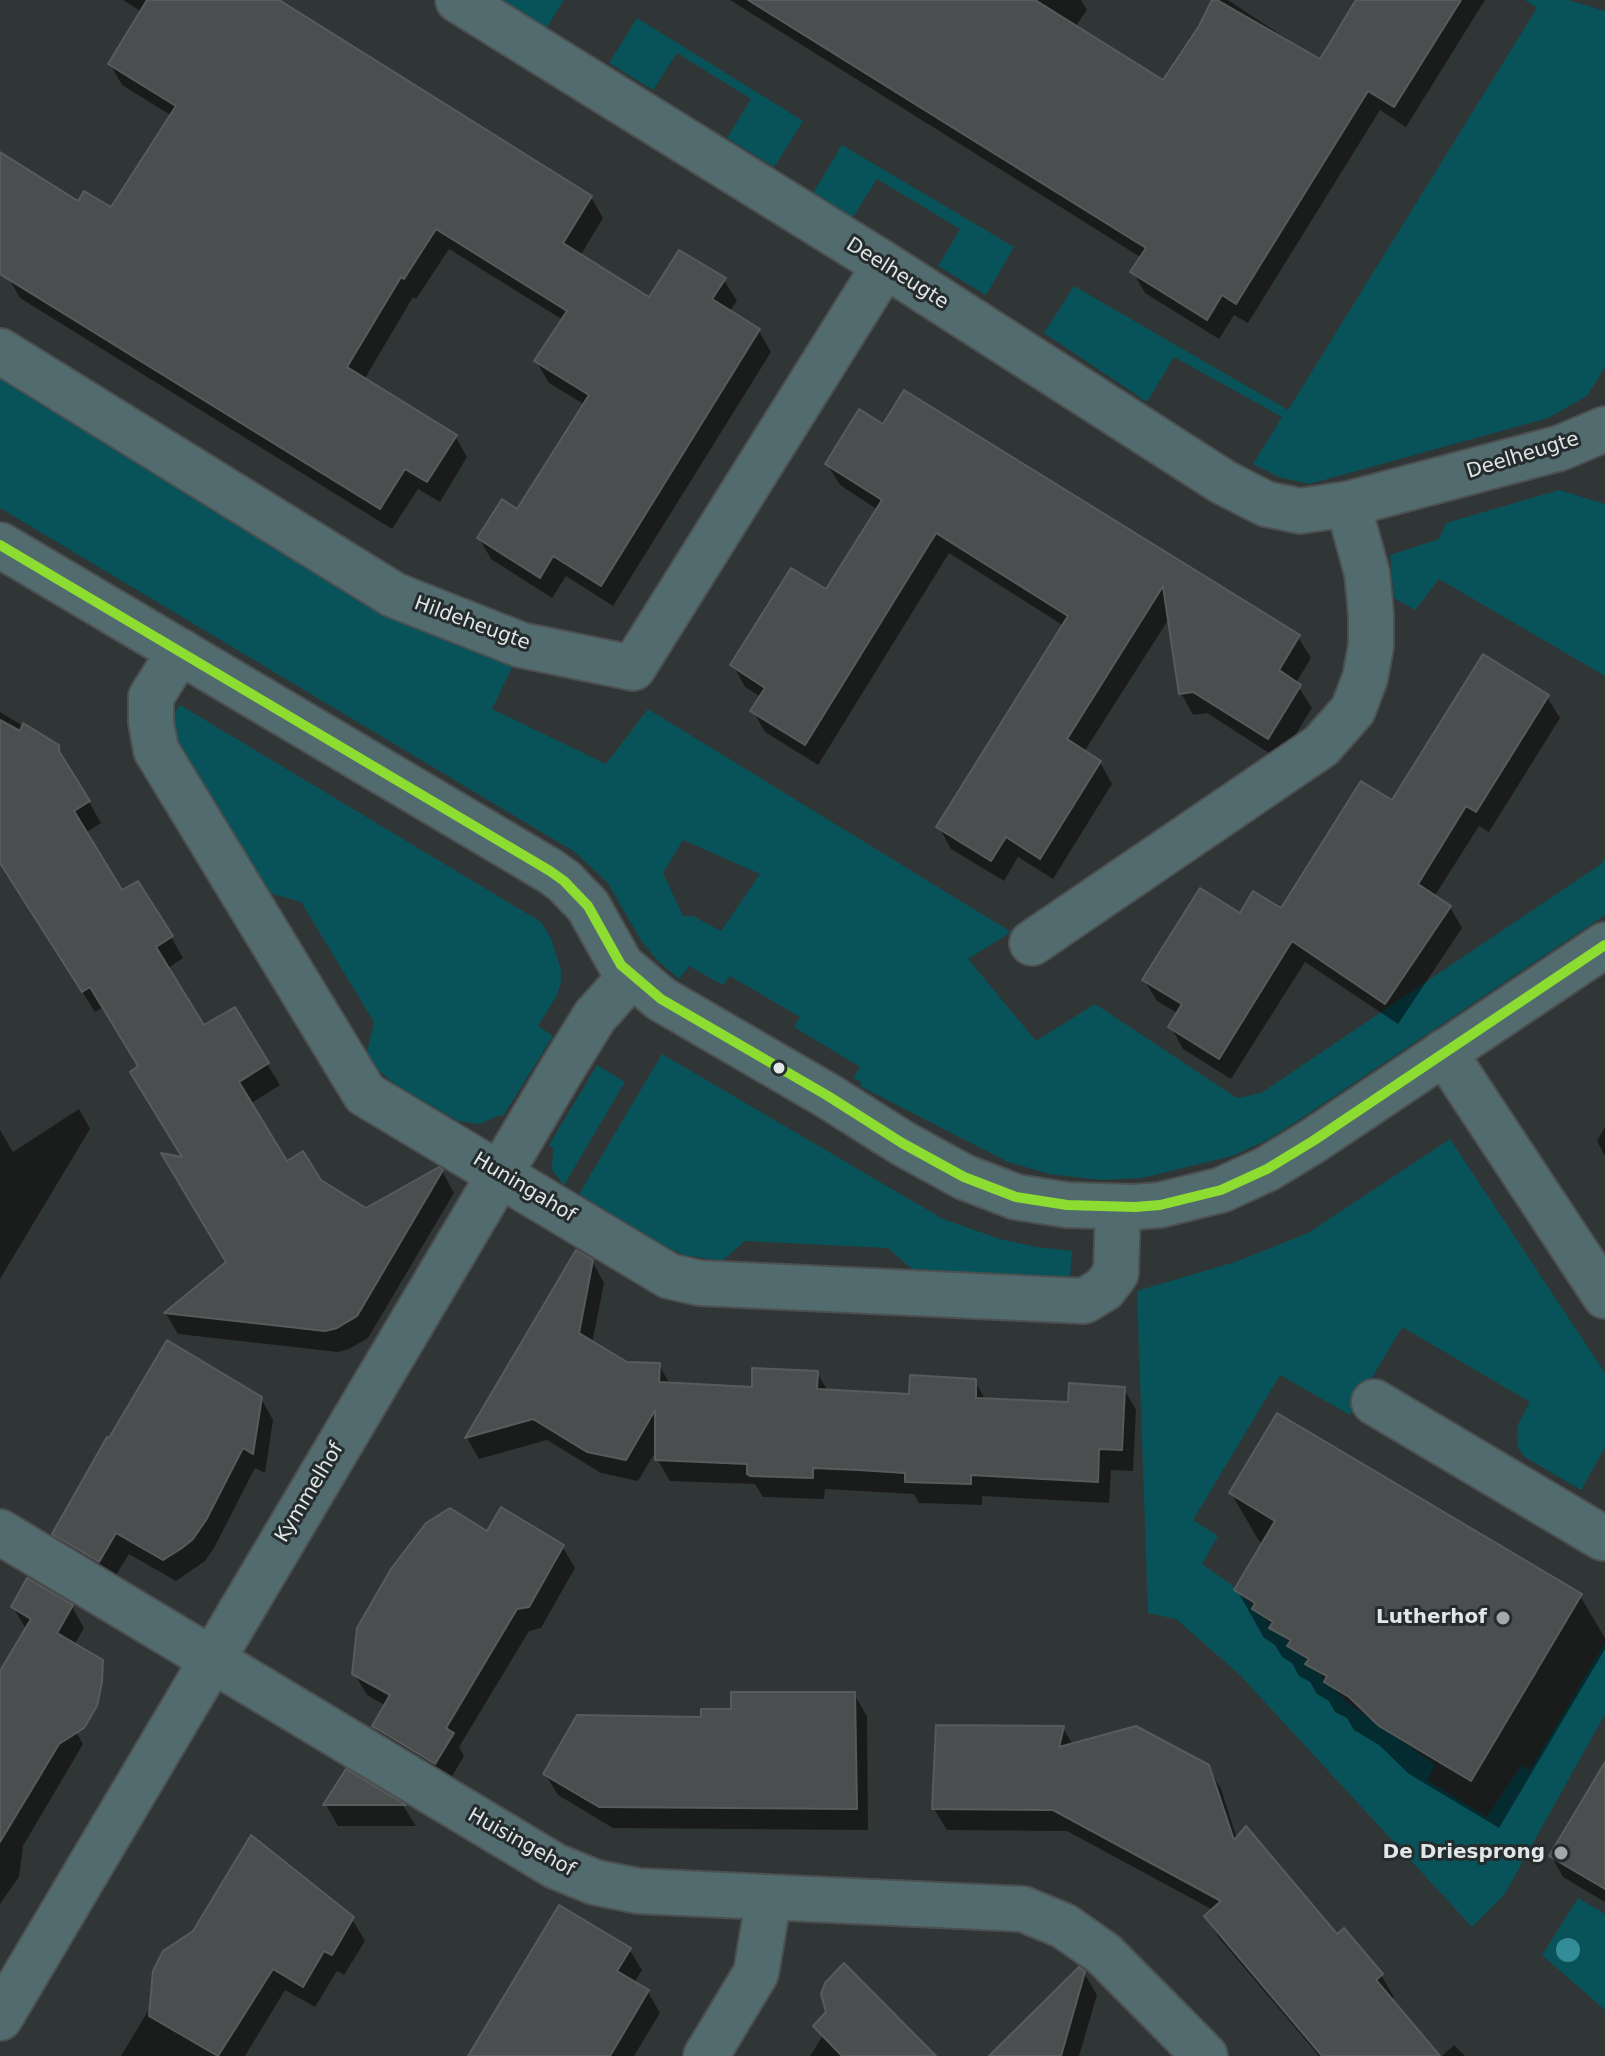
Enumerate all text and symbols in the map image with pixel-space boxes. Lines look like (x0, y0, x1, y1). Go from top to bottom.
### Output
street label: Deelheugte (841, 233, 953, 315)
street label: Deelheugte (1464, 428, 1582, 484)
street label: Hildeheugte (411, 592, 533, 656)
unlabelled marker (771, 1060, 787, 1076)
street label: Huningahof (468, 1148, 580, 1228)
street label: Kymmelhof (271, 1439, 349, 1547)
place label: Lutherhof (1376, 1606, 1487, 1630)
marker: Lutherhof (1494, 1609, 1512, 1627)
street label: Huisingehof (463, 1804, 579, 1882)
place label: De Driesprong (1383, 1841, 1545, 1865)
marker: De Driesprong (1552, 1844, 1570, 1862)

